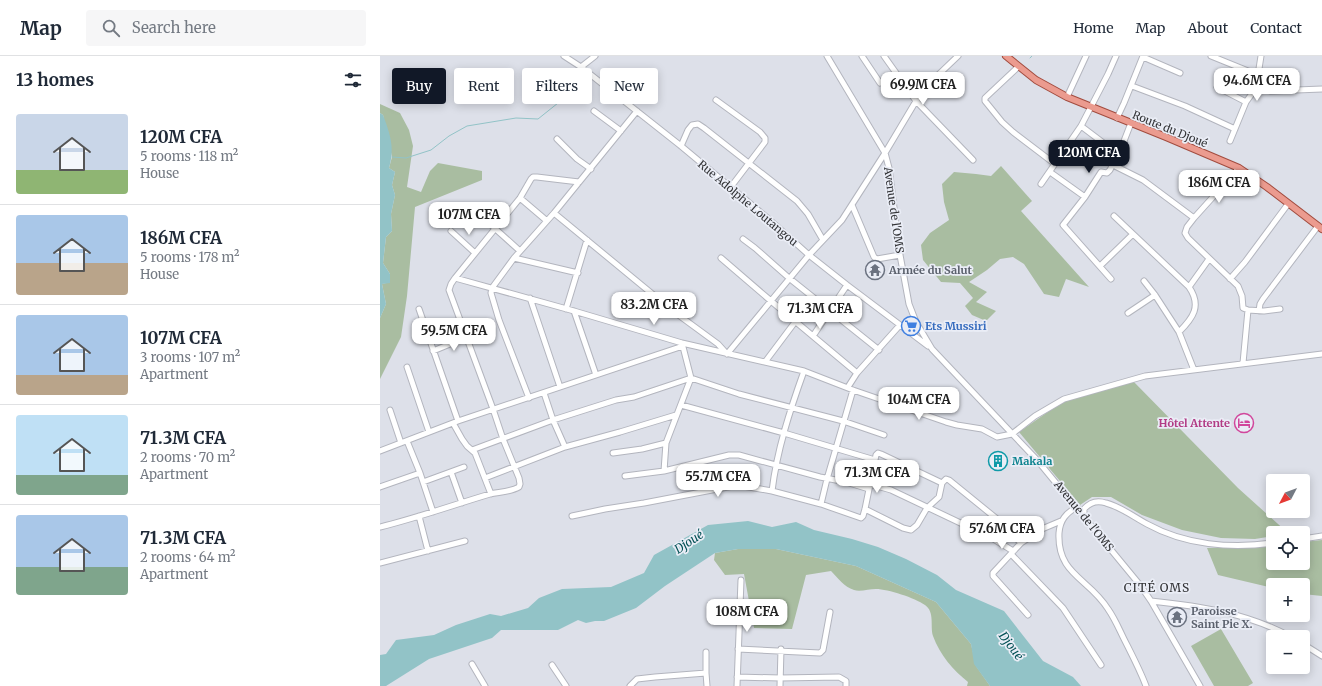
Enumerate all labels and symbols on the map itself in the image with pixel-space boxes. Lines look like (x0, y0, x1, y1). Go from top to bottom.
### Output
pin: 94.6M CFA (1211, 68, 1303, 102)
pin: 69.9M CFA (877, 72, 969, 106)
street label: Route du Djoué (1130, 108, 1210, 151)
pin: 120M CFA (1048, 140, 1130, 174)
street label: Rue Adolphe Loutangou (695, 157, 801, 249)
street label: Avenue de l'OMS (881, 165, 907, 255)
pin: 186M CFA (1178, 170, 1260, 204)
pin: 107M CFA (428, 202, 510, 236)
temple icon: Armée du Salut (864, 259, 886, 281)
place label: Armée du Salut (888, 263, 972, 277)
pin: 83.2M CFA (608, 292, 700, 326)
pin: 71.3M CFA (774, 296, 866, 330)
supermarket icon: Ets Mussiri (900, 315, 922, 337)
pin: 59.5M CFA (408, 318, 500, 352)
place label: Ets Mussiri (925, 319, 987, 333)
pin: 104M CFA (878, 387, 960, 421)
hotel icon: Hôtel Attente (1233, 412, 1255, 434)
place label: Hôtel Attente (1159, 416, 1230, 430)
building icon: Makala (987, 450, 1009, 472)
place label: Makala (1012, 454, 1052, 468)
pin: 71.3M CFA (831, 460, 923, 494)
pin: 55.7M CFA (672, 464, 764, 498)
north arrow (1266, 474, 1310, 518)
street label: Avenue de l'OMS (1051, 477, 1117, 555)
pin: 57.6M CFA (956, 516, 1048, 550)
water label: Djoué (671, 526, 707, 557)
district label: CITÉ OMS (1124, 580, 1190, 595)
pin: 108M CFA (706, 599, 788, 633)
place label: Paroisse Saint Pie X. (1191, 604, 1253, 631)
temple icon: Paroisse Saint Pie X. (1166, 606, 1188, 628)
water label: Djoué (995, 628, 1027, 664)

